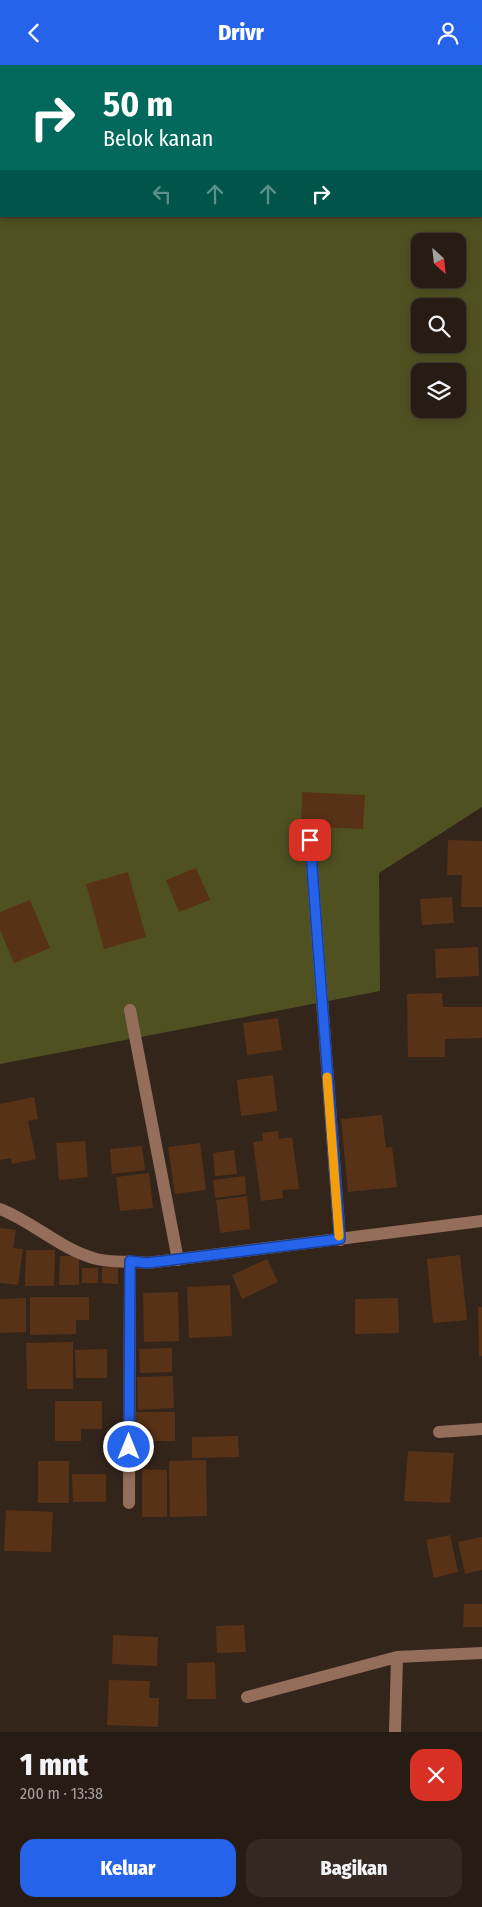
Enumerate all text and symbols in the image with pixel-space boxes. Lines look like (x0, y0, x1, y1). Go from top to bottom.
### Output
icon: back (20, 19, 48, 47)
text: Drivr (218, 19, 264, 46)
icon: person (434, 19, 462, 47)
text: 50 m (103, 83, 173, 125)
icon: right (20, 85, 85, 150)
text: Belok kanan (103, 125, 213, 152)
icon: left (148, 180, 176, 208)
icon: ahead (201, 180, 229, 208)
icon: ahead (254, 180, 282, 208)
icon: right (307, 180, 335, 208)
north arrow (411, 233, 466, 287)
map controls (411, 233, 466, 418)
button: search (411, 298, 466, 353)
button: layers (411, 363, 466, 418)
pin (289, 819, 331, 861)
icon: arrive (296, 826, 324, 854)
position arrow (102, 1420, 154, 1472)
text: 1 mnt (20, 1747, 88, 1783)
button: close (410, 1749, 462, 1801)
text: 200 m · 13:38 (20, 1784, 103, 1803)
button: Keluar (20, 1839, 236, 1897)
button: Bagikan (246, 1839, 462, 1897)

